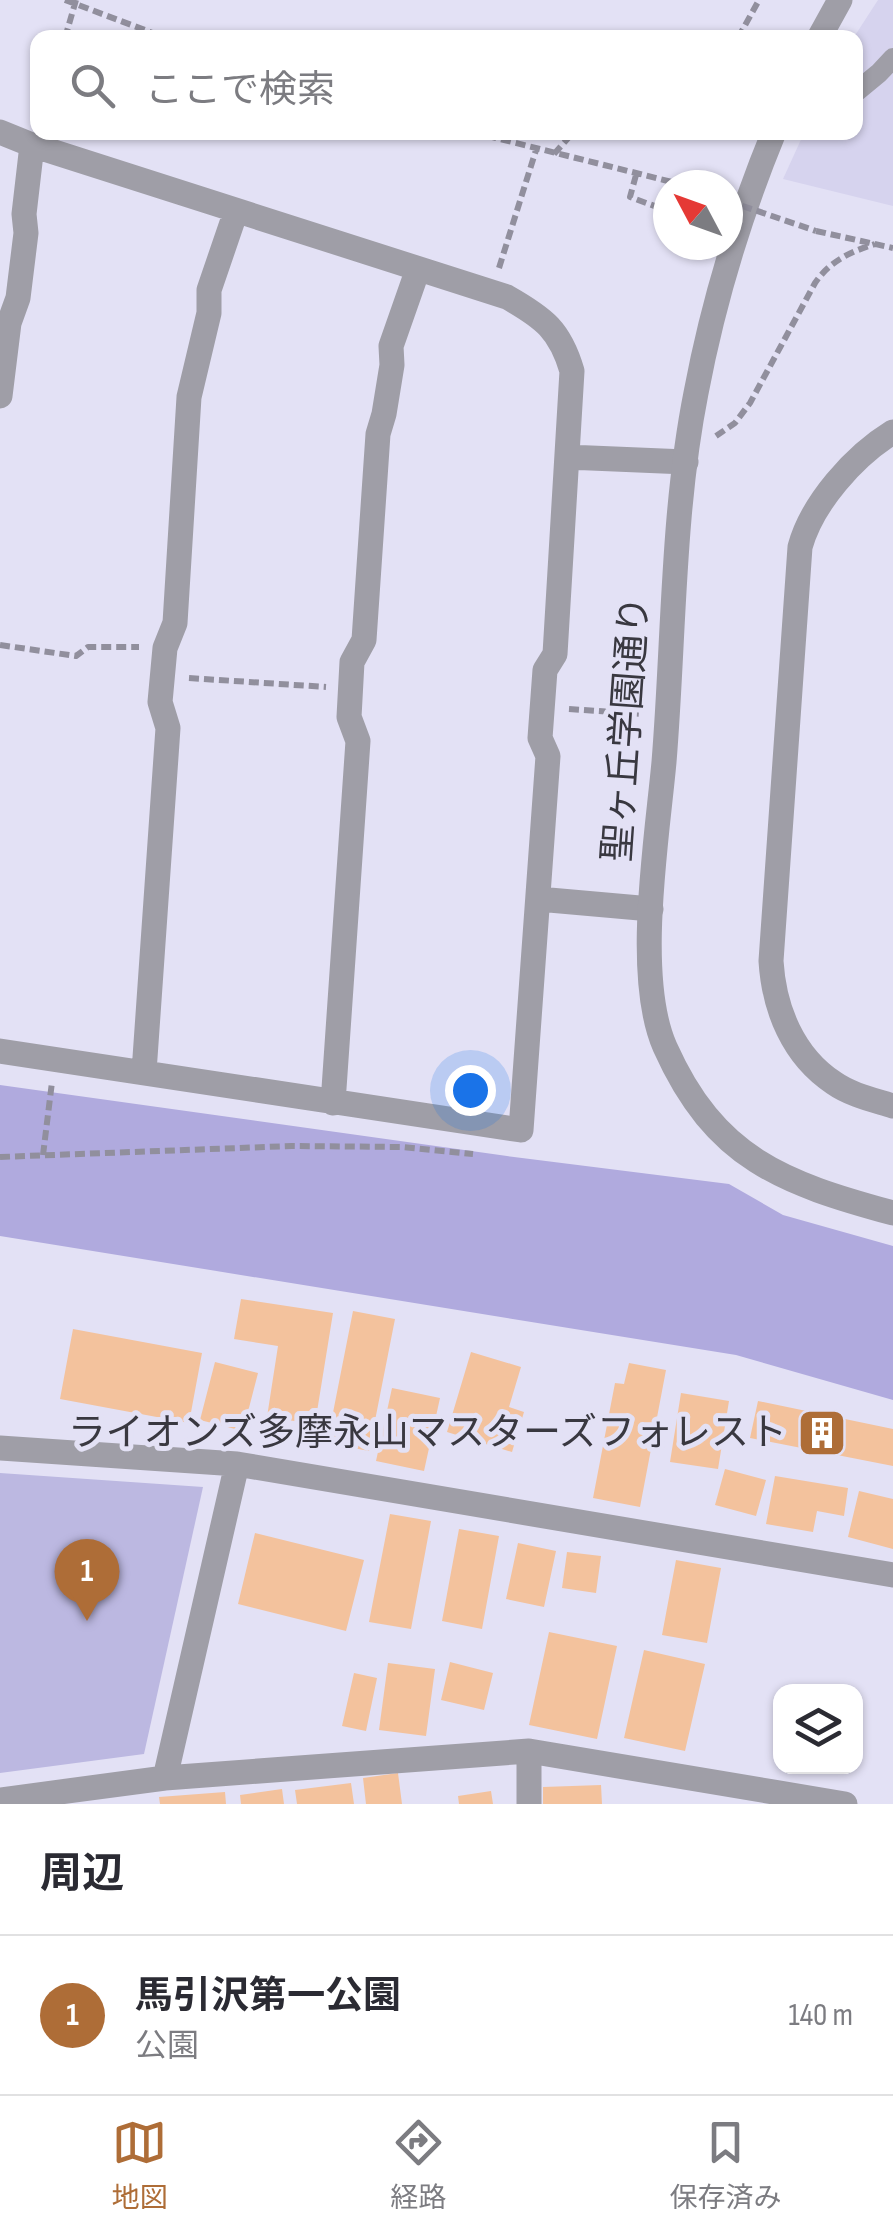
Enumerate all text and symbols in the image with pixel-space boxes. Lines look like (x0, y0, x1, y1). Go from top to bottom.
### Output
search box (30, 30, 863, 140)
icon: search (65, 58, 120, 113)
text: ここで検索 (145, 68, 335, 113)
north arrow (653, 170, 743, 260)
street label: 聖ヶ丘学園通り (595, 595, 659, 863)
your location (445, 1065, 496, 1116)
building icon: ライオンズ多摩永山マスターズフォレスト (796, 1407, 848, 1459)
place label: ライオンズ多摩永山マスターズフォレスト (68, 1411, 787, 1456)
pin: 1 (54, 1538, 120, 1621)
map controls (773, 1684, 863, 1774)
button: layers (773, 1684, 863, 1774)
text: 周辺 (40, 1849, 124, 1900)
text: 馬引沢第一公園 (135, 1974, 401, 2019)
text: 1 (66, 1996, 79, 2035)
text: 140 m (789, 1996, 853, 2035)
text: 公園 (135, 2027, 199, 2066)
tab: 地図 (111, 2115, 168, 2215)
tab: 経路 (390, 2115, 447, 2215)
tab: 保存済み (669, 2115, 782, 2215)

